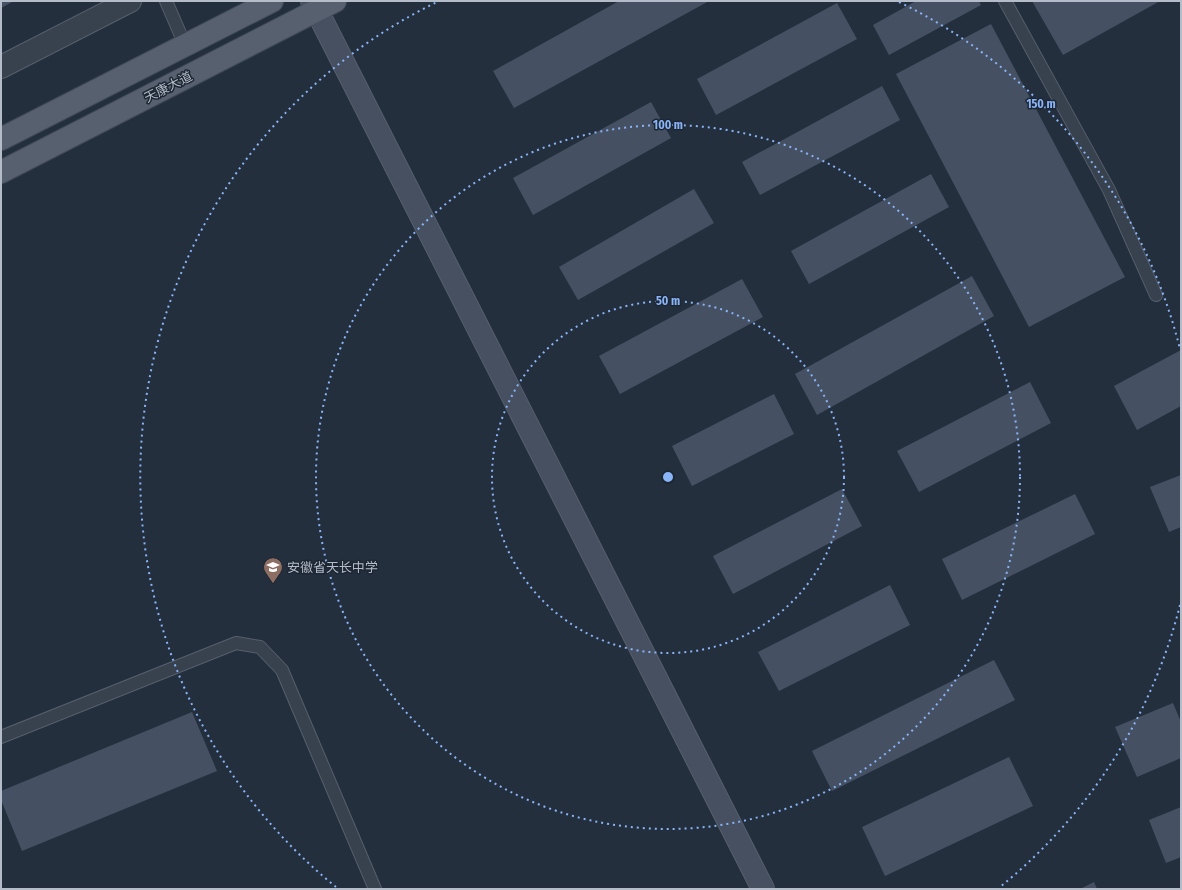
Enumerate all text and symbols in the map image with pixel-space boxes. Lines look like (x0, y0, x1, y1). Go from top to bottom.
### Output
street label: 天康大道 (141, 69, 195, 105)
text: 150 m (1026, 97, 1056, 111)
text: 100 m (653, 118, 683, 132)
text: 50 m (656, 294, 680, 308)
centre of rings (661, 470, 675, 484)
school or university icon: 安徽省天长中学 (262, 556, 284, 584)
place label: 安徽省天长中学 (287, 560, 378, 575)

